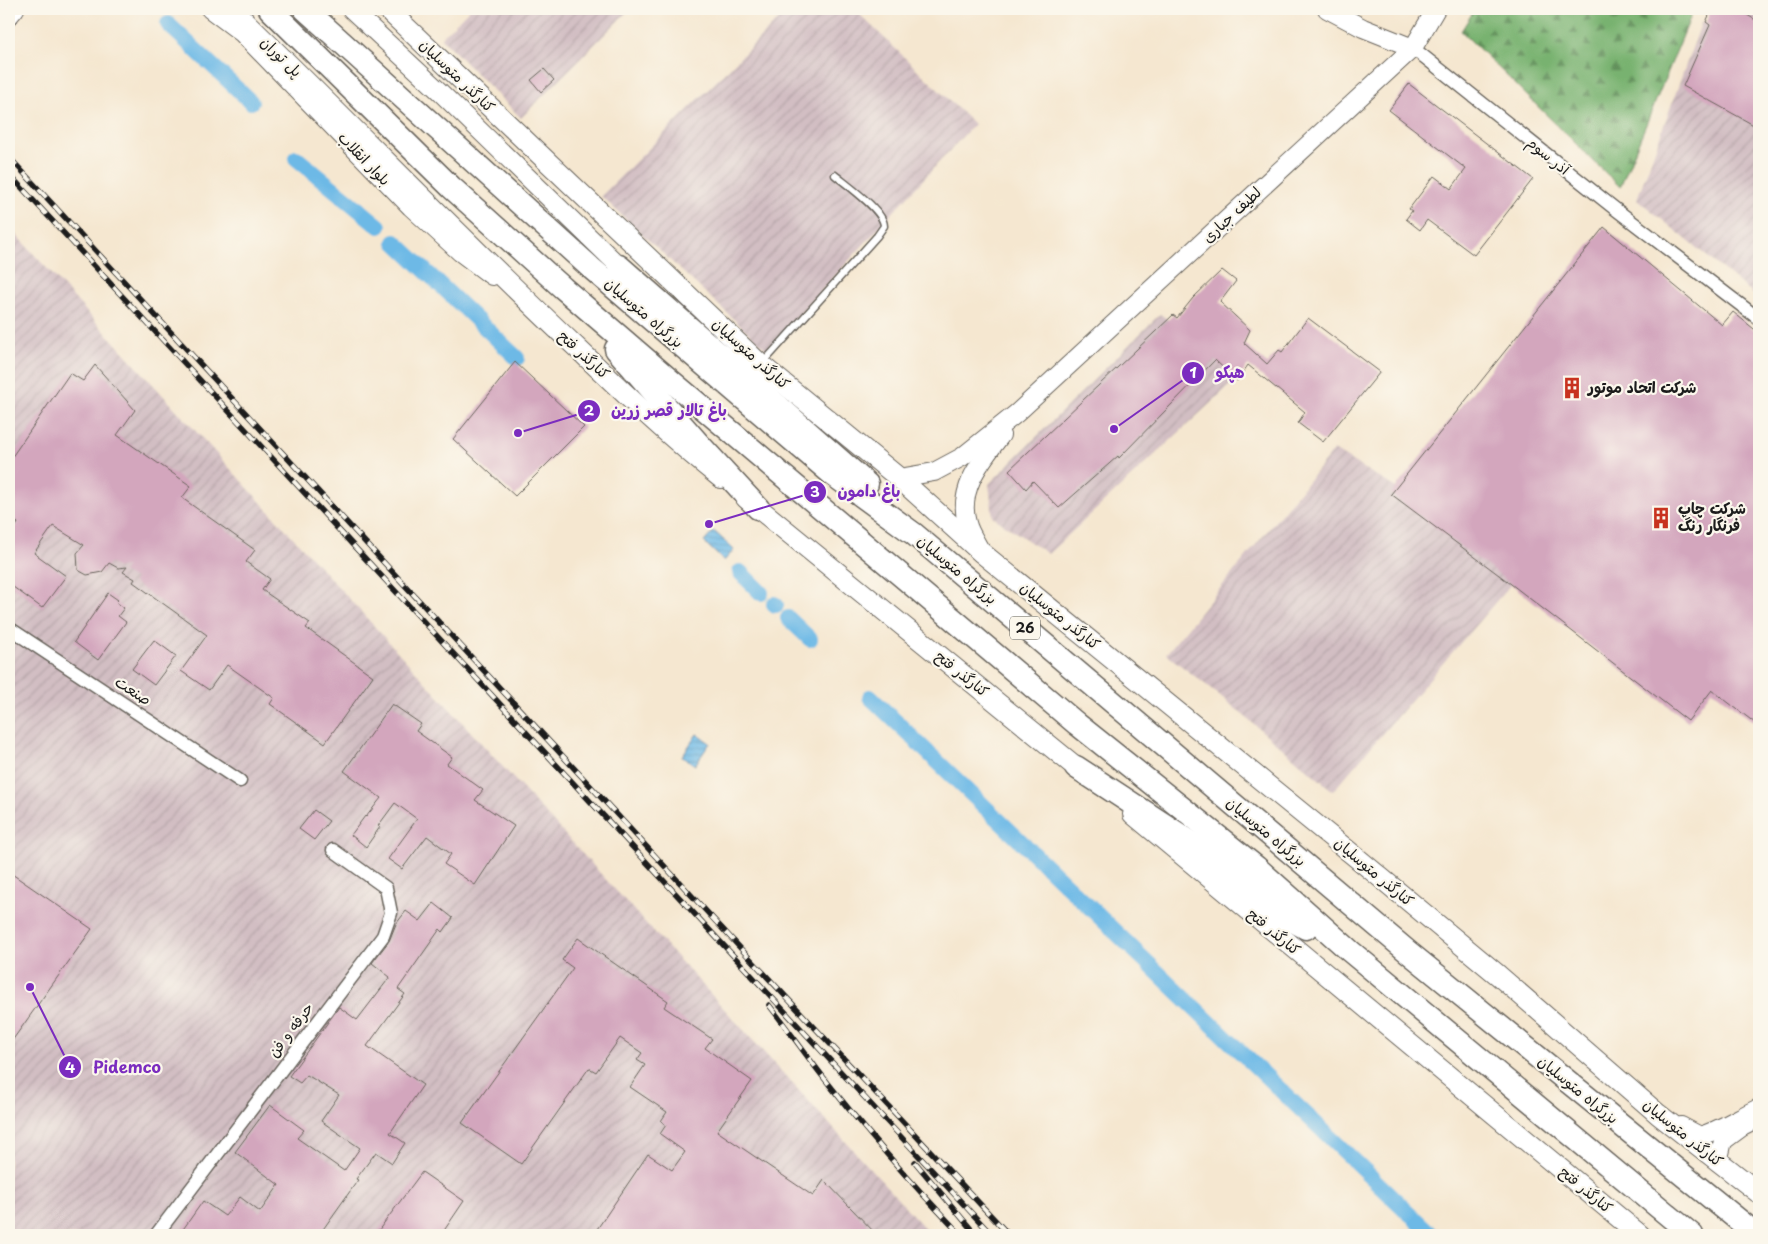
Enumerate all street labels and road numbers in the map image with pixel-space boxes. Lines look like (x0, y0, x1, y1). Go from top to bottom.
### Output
street label: پل توران (256, 30, 308, 82)
street label: کنارگذر متوسلیان (415, 33, 501, 117)
street label: بلوار انقلاب (333, 126, 397, 190)
street label: آذر سوم (1521, 130, 1577, 182)
street label: لطیف جباری (1196, 180, 1266, 247)
street label: بزرگراه متوسلیان (601, 271, 689, 353)
street label: کنارگذر متوسلیان (708, 312, 796, 394)
street label: کنارگذر فتح (554, 324, 616, 384)
street label: بزرگراه متوسلیان (913, 529, 1003, 609)
street label: کنارگذر متوسلیان (1016, 575, 1106, 655)
road number: 26 (1010, 616, 1040, 640)
street label: کنارگذر فتح (931, 644, 995, 702)
street label: صنعت (111, 669, 157, 710)
street label: بزرگراه متوسلیان (1222, 791, 1312, 871)
street label: کنارگذر متوسلیان (1330, 831, 1420, 911)
street label: کنارگذر فتح (1243, 902, 1307, 960)
street label: حرفه و فن (261, 997, 318, 1061)
street label: بزرگراه متوسلیان (1534, 1049, 1624, 1129)
street label: کنارگذر متوسلیان (1639, 1092, 1729, 1172)
street label: کنارگذر فتح (1555, 1160, 1619, 1218)

